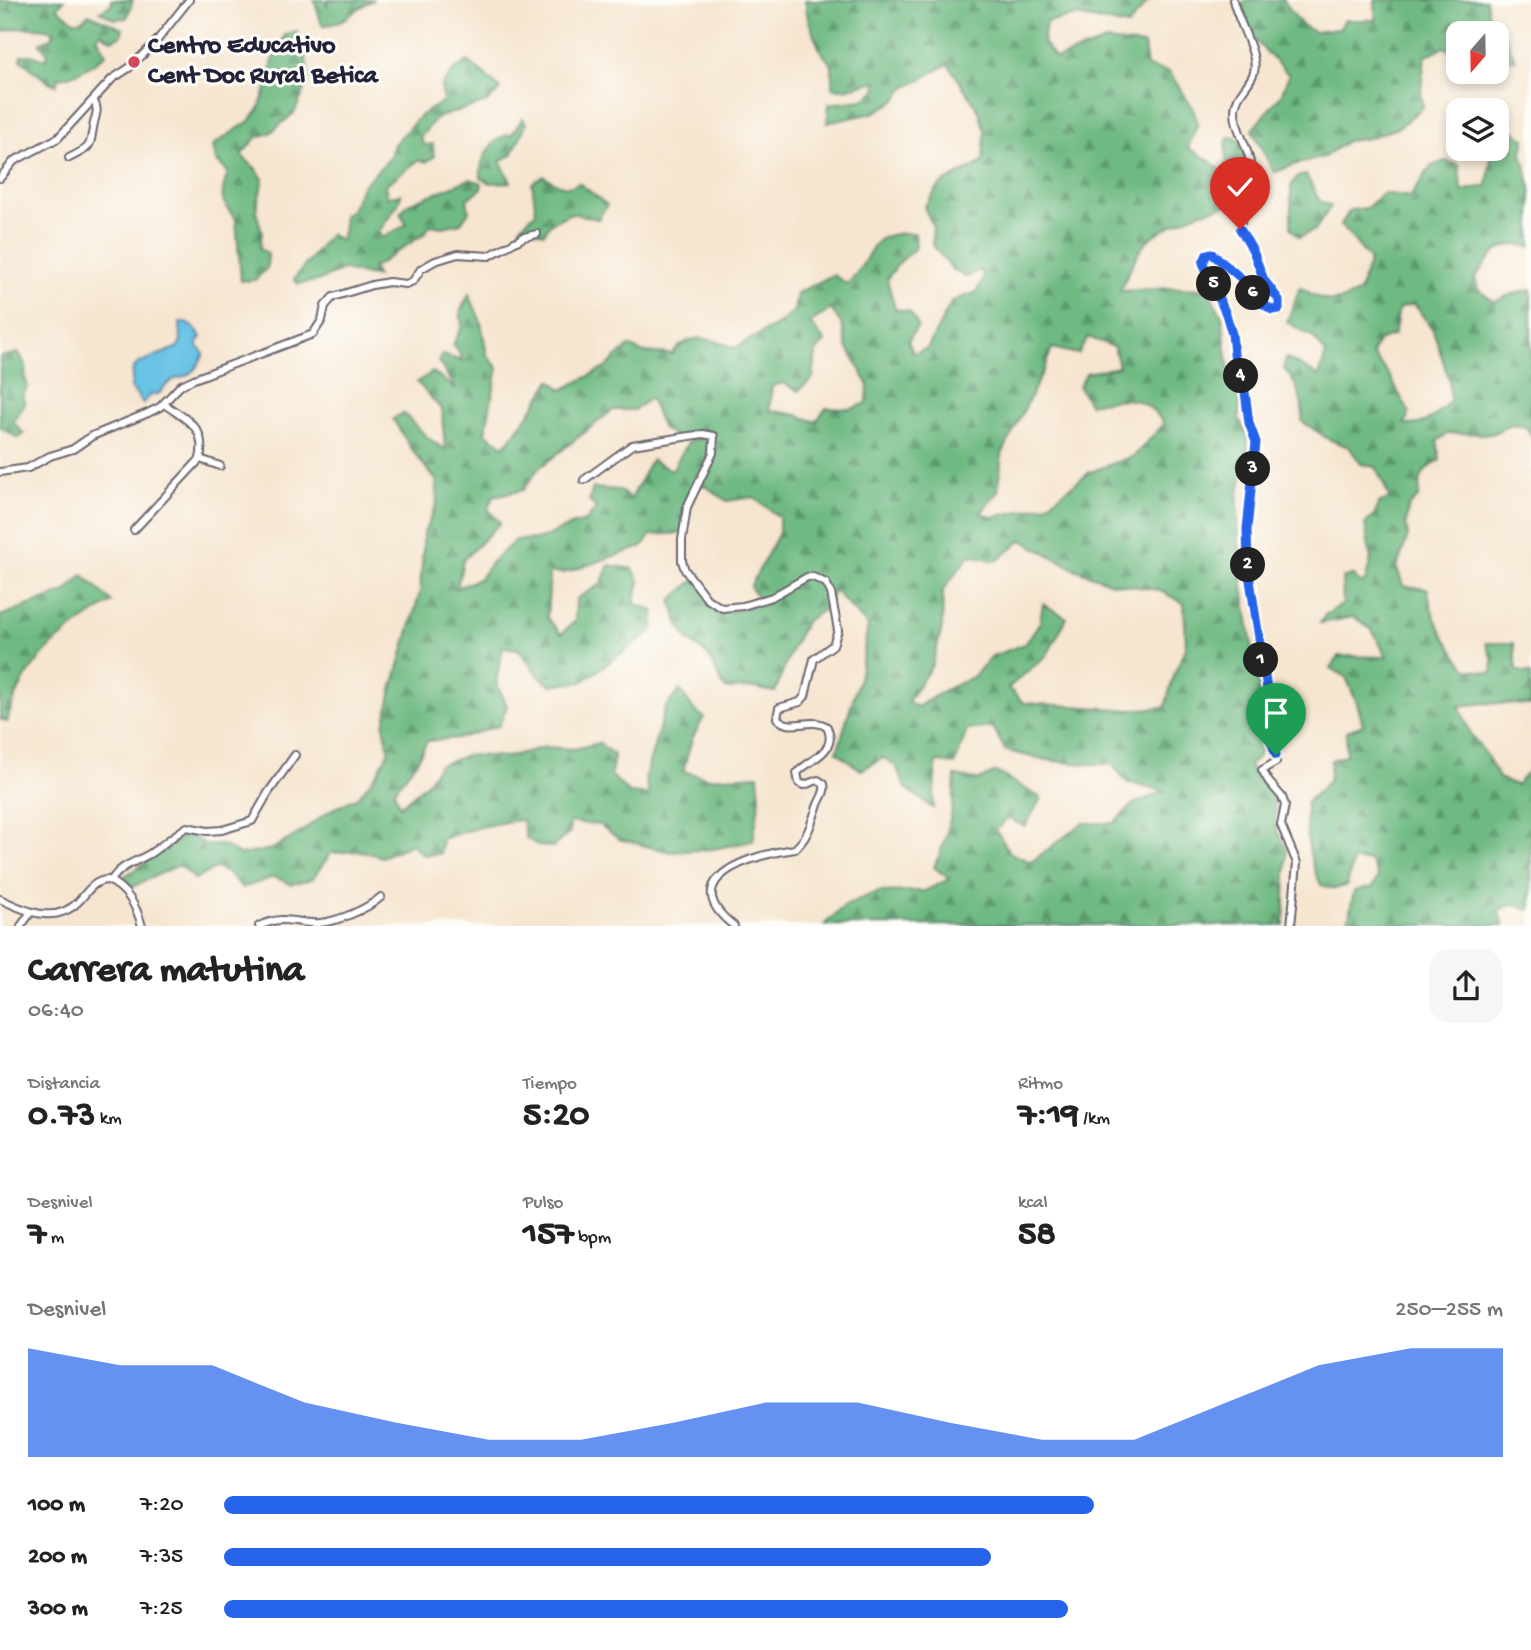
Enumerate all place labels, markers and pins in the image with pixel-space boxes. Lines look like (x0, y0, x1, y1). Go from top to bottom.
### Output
place label: Centro Educativo Cent Doc Rural Betica (148, 32, 379, 93)
marker: Centro Educativo Cent Doc Rural Betica (126, 54, 142, 70)
pin (1210, 157, 1270, 229)
pin: 5 (1196, 266, 1232, 302)
pin: 6 (1236, 276, 1270, 310)
pin: 4 (1224, 358, 1258, 394)
pin: 3 (1236, 452, 1270, 486)
pin: 2 (1230, 548, 1266, 582)
pin: 1 (1244, 642, 1278, 678)
pin (1246, 683, 1306, 755)

